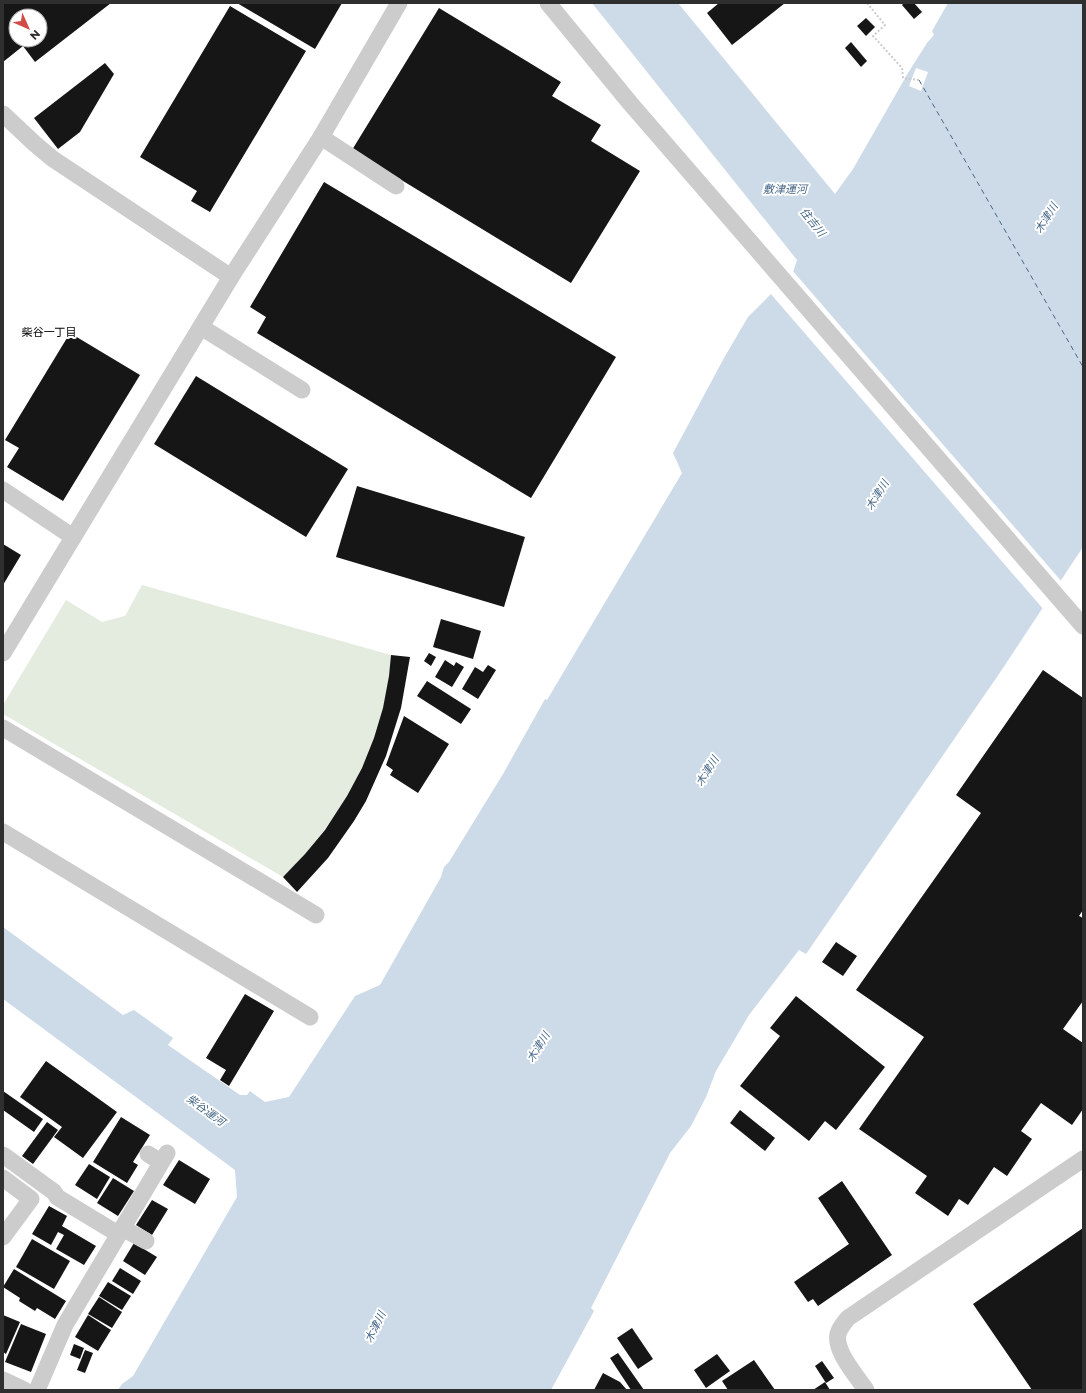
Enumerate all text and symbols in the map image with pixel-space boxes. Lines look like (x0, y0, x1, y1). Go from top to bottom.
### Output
north arrow (8, 8, 48, 48)
text: N (27, 27, 43, 43)
water label: 敷津運河 (763, 182, 809, 196)
water label: 木津川 (1031, 199, 1061, 236)
water label: 住吉川 (797, 205, 829, 240)
district label: 柴谷一丁目 (22, 325, 77, 339)
water label: 木津川 (862, 476, 892, 513)
water label: 木津川 (692, 752, 722, 789)
water label: 木津川 (523, 1028, 553, 1065)
water label: 柴谷運河 (184, 1091, 230, 1130)
water label: 木津川 (361, 1308, 389, 1345)

